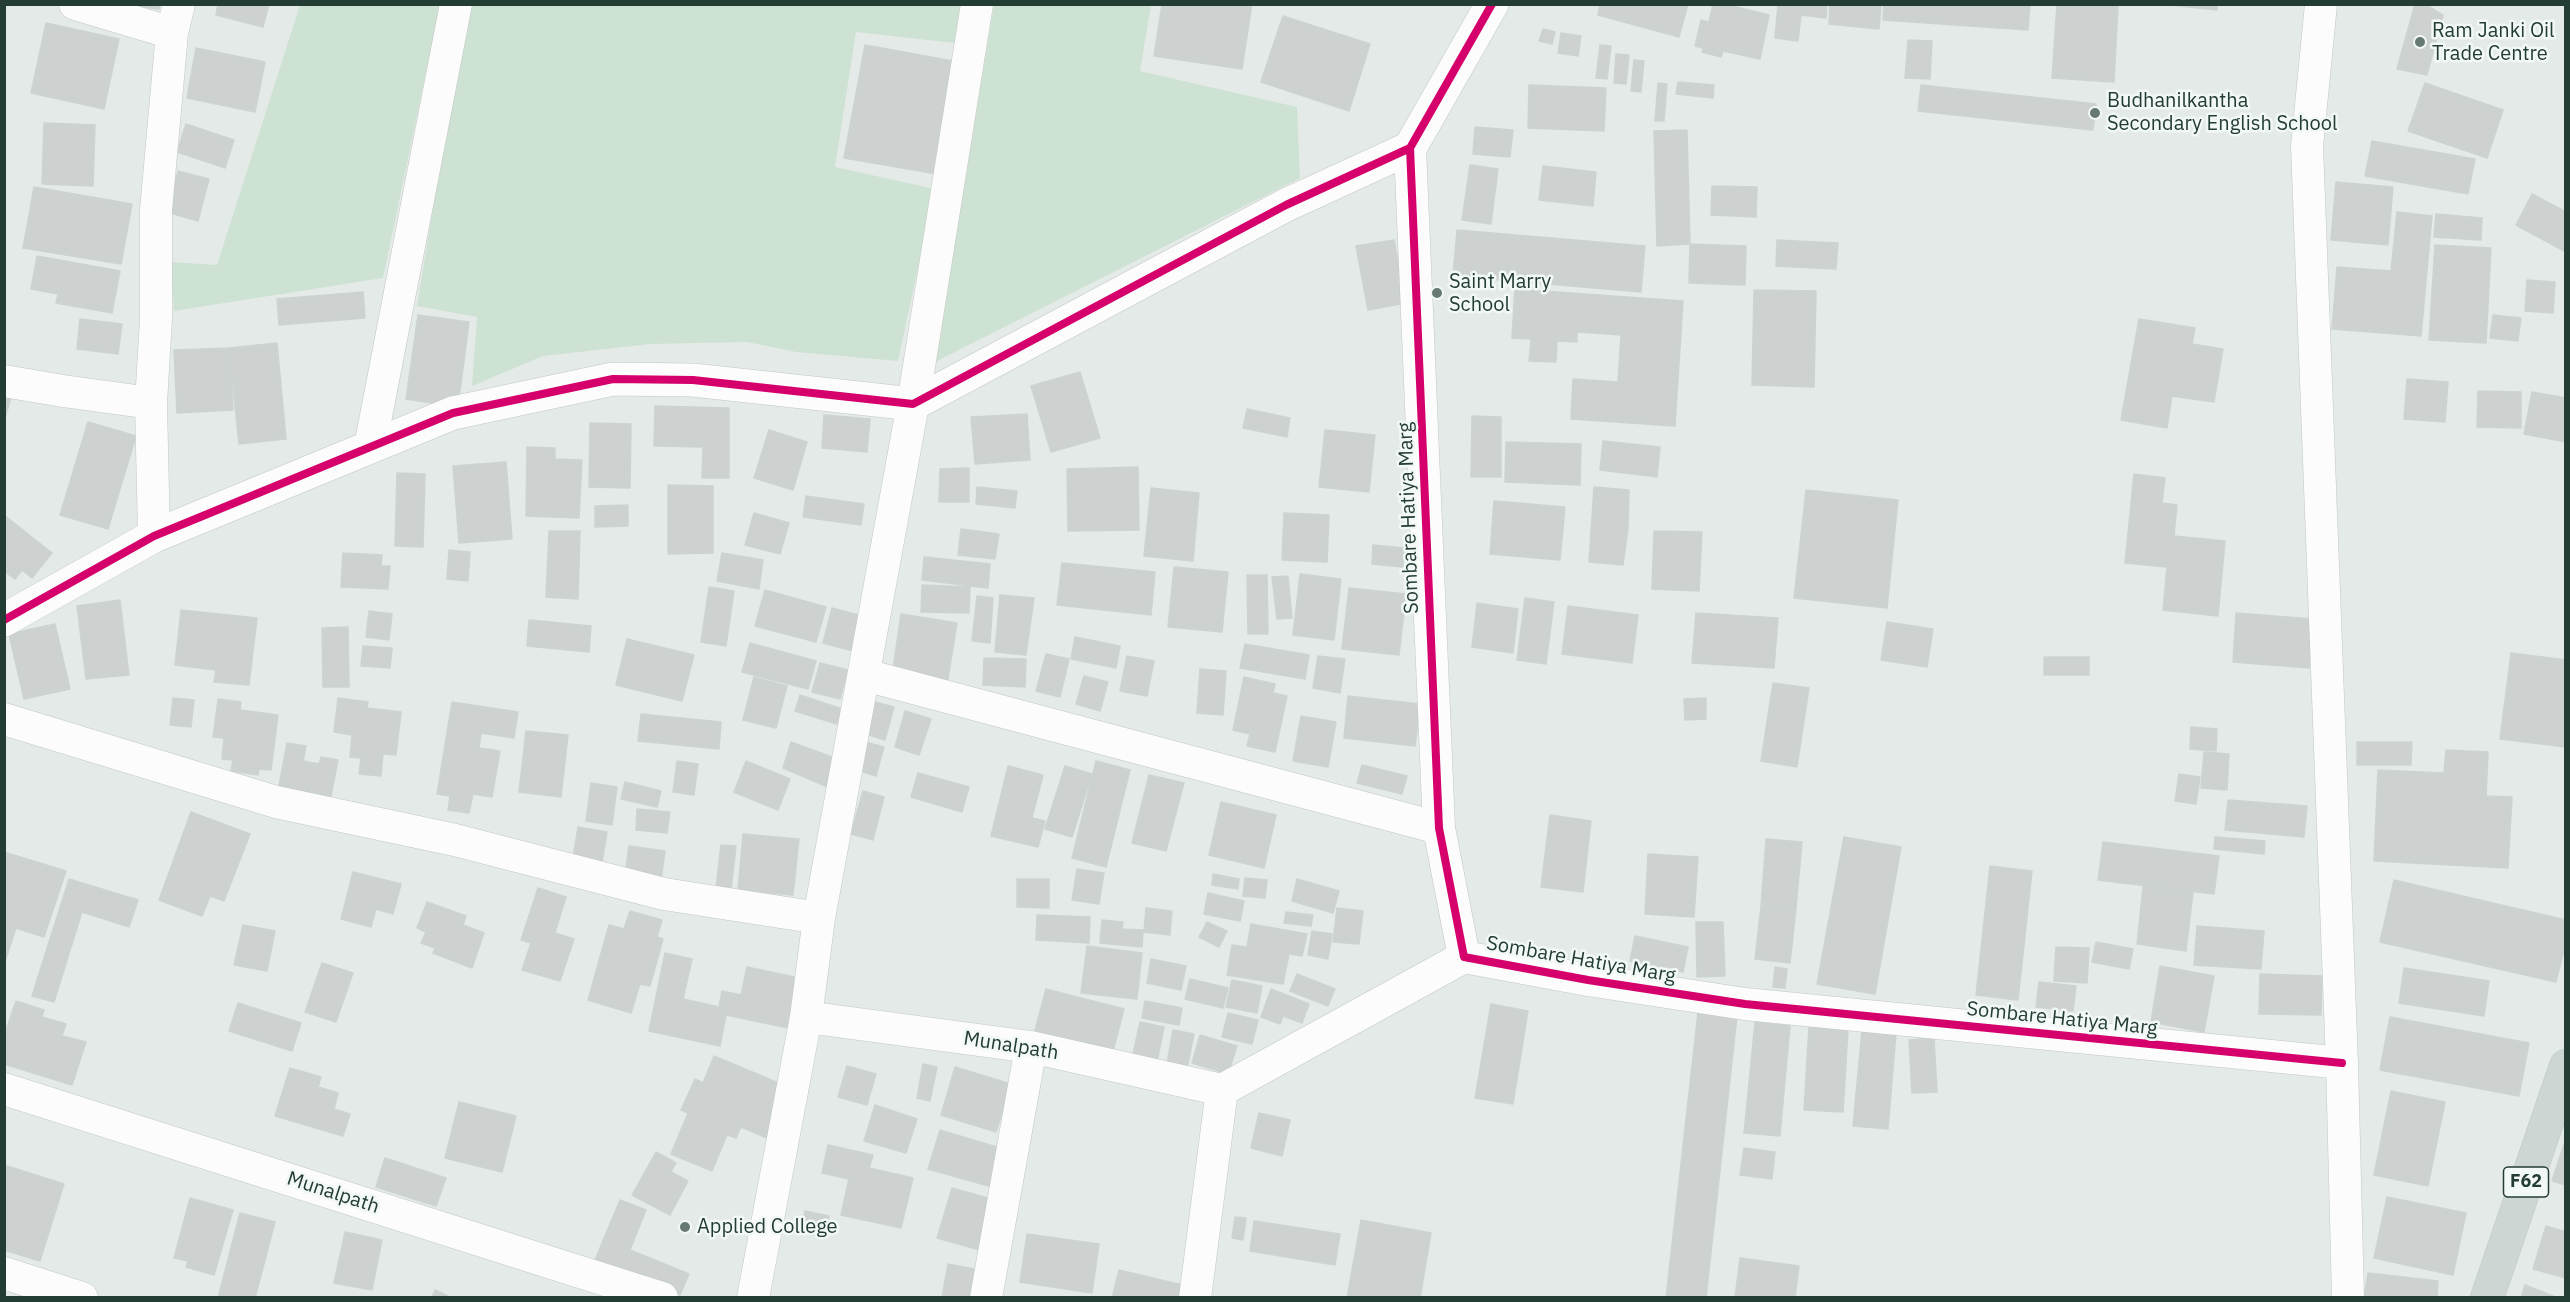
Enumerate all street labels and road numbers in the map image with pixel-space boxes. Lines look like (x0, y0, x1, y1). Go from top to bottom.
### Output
street label: Sombare Hatiya Marg (1394, 422, 1424, 614)
street label: Sombare Hatiya Marg (1484, 932, 1678, 988)
street label: Sombare Hatiya Marg (1965, 997, 2159, 1041)
street label: Munalpath (962, 1027, 1060, 1065)
street label: Munalpath (284, 1167, 382, 1219)
road number: F62 (2504, 1167, 2548, 1197)

